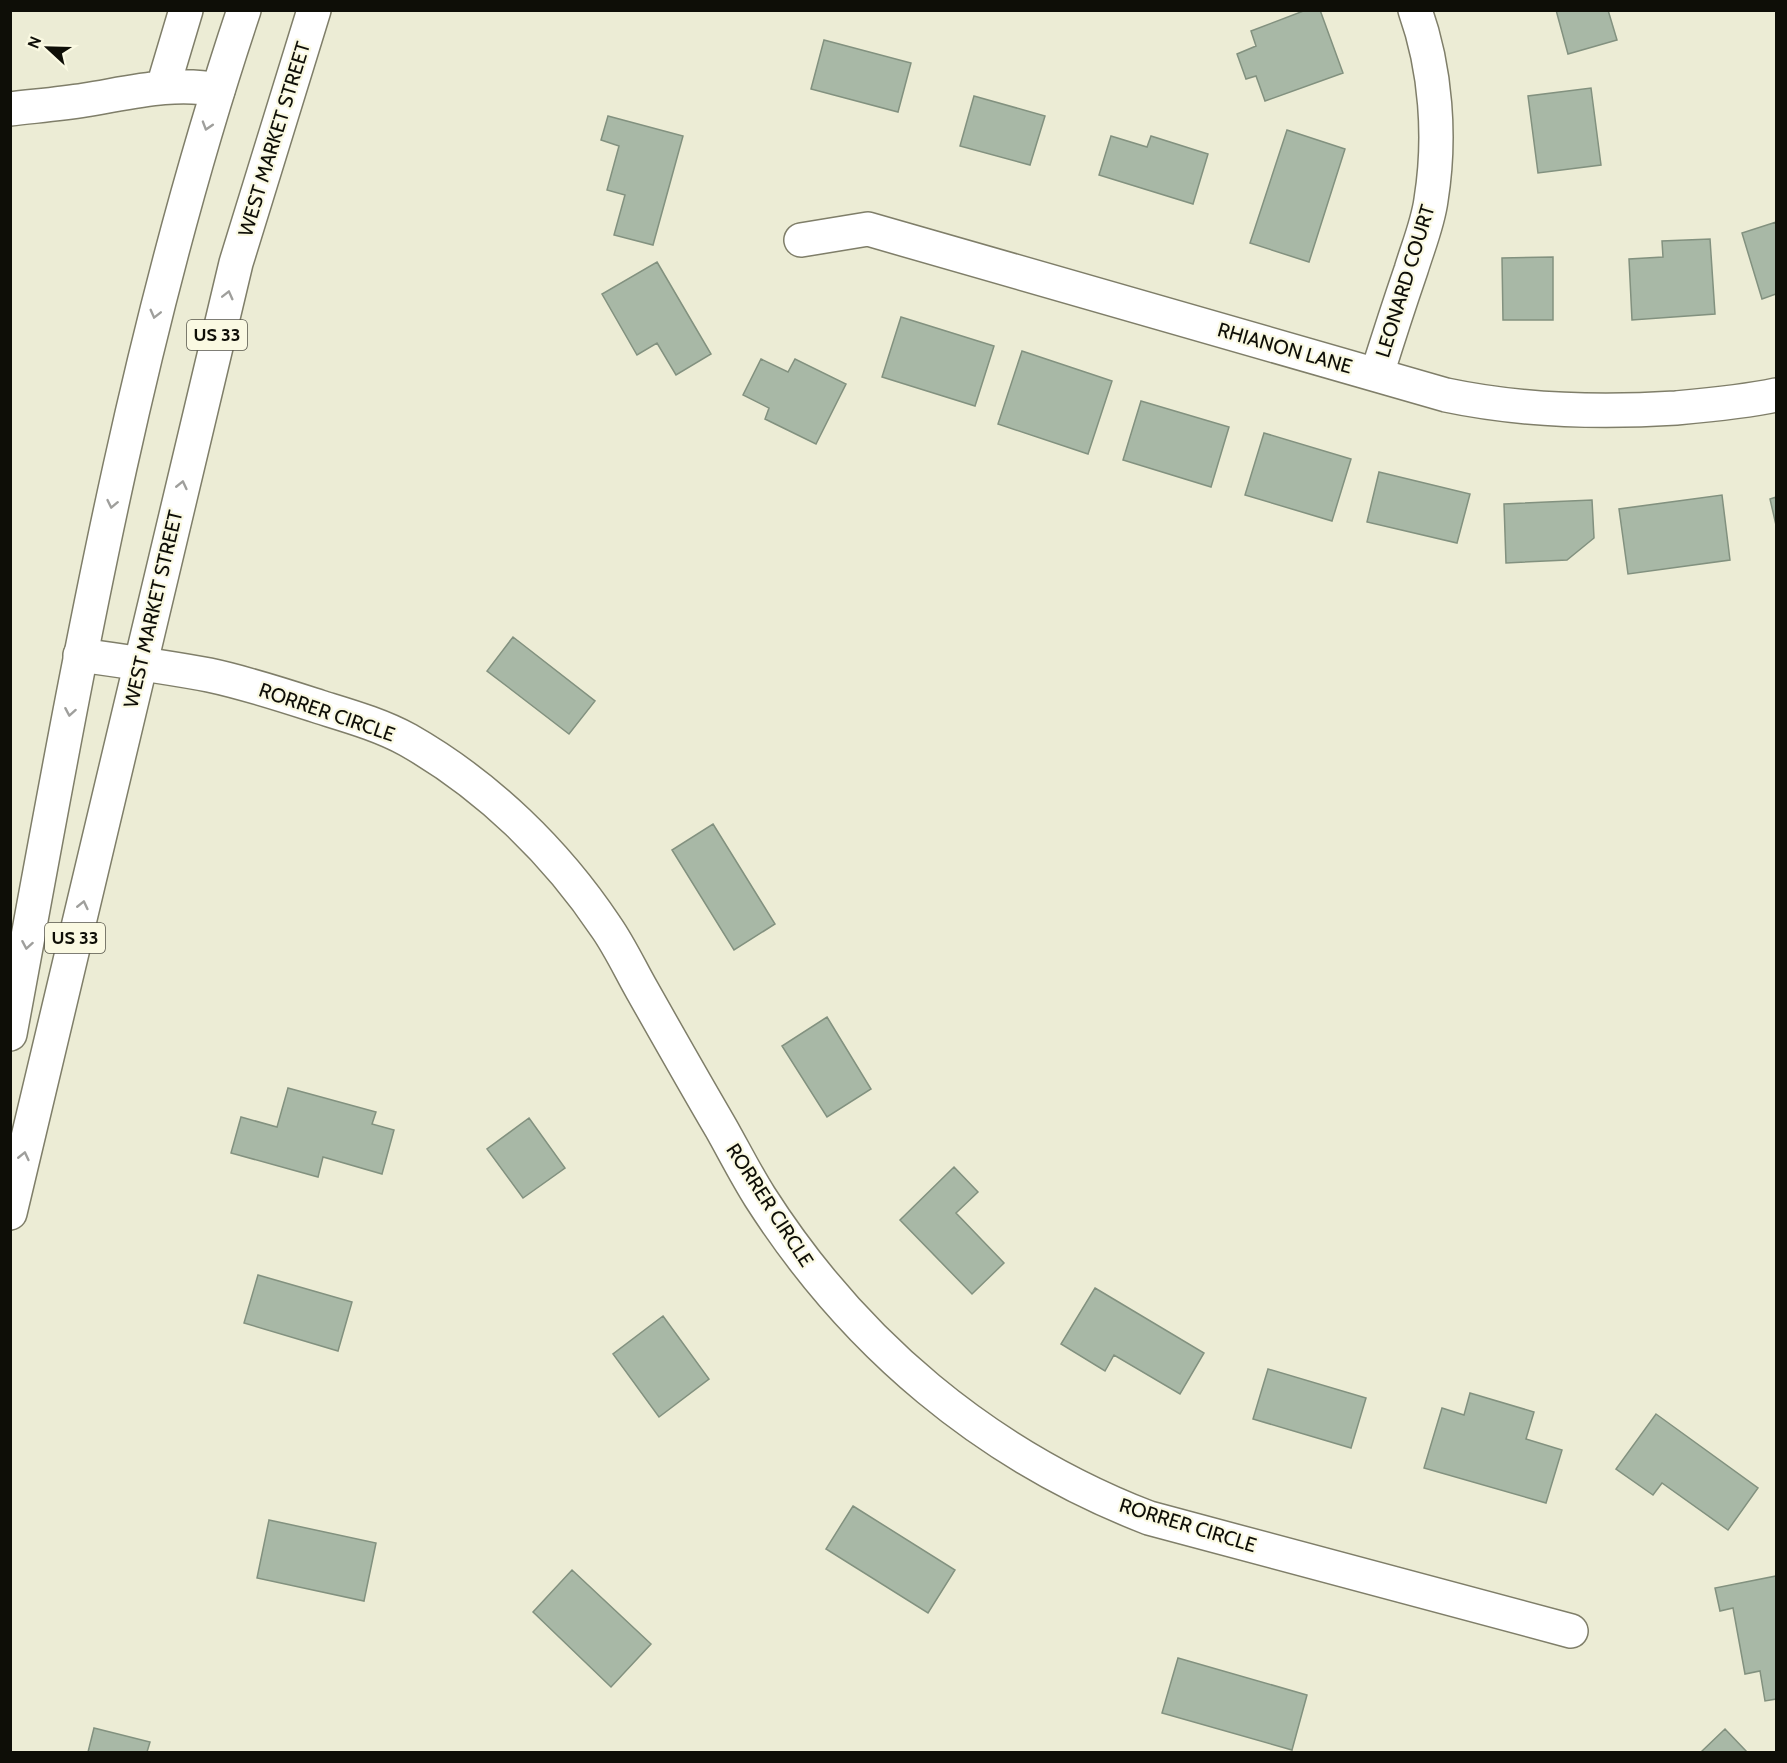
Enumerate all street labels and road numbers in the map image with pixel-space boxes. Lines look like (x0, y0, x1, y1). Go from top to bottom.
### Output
street label: WEST MARKET STREET (233, 38, 315, 239)
street label: LEONARD COURT (1370, 202, 1440, 360)
street label: RHIANON LANE (1215, 317, 1355, 379)
road number: US 33 (187, 320, 247, 350)
street label: WEST MARKET STREET (119, 507, 188, 710)
street label: RORRER CIRCLE (256, 678, 398, 746)
road number: US 33 (45, 923, 105, 953)
street label: RORRER CIRCLE (721, 1139, 819, 1271)
street label: RORRER CIRCLE (1117, 1493, 1259, 1557)

